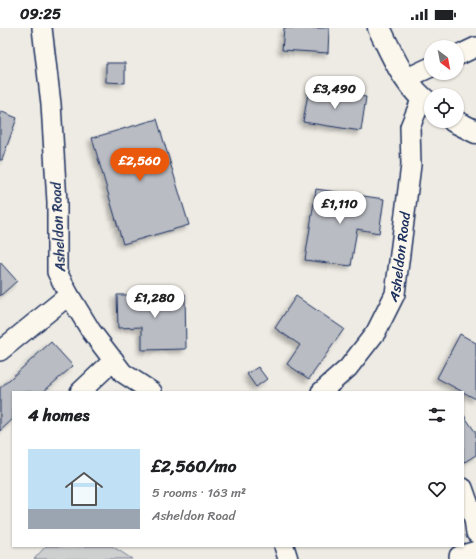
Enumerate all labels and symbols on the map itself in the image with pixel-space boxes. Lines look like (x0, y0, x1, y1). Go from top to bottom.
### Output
north arrow (424, 40, 464, 80)
pin: £3,490 (302, 76, 368, 110)
pin: £2,560 (107, 148, 173, 182)
street label: Asheldon Road (43, 180, 73, 273)
pin: £1,110 (307, 191, 373, 225)
street label: Asheldon Road (380, 209, 418, 307)
pin: £1,280 (122, 285, 188, 319)

